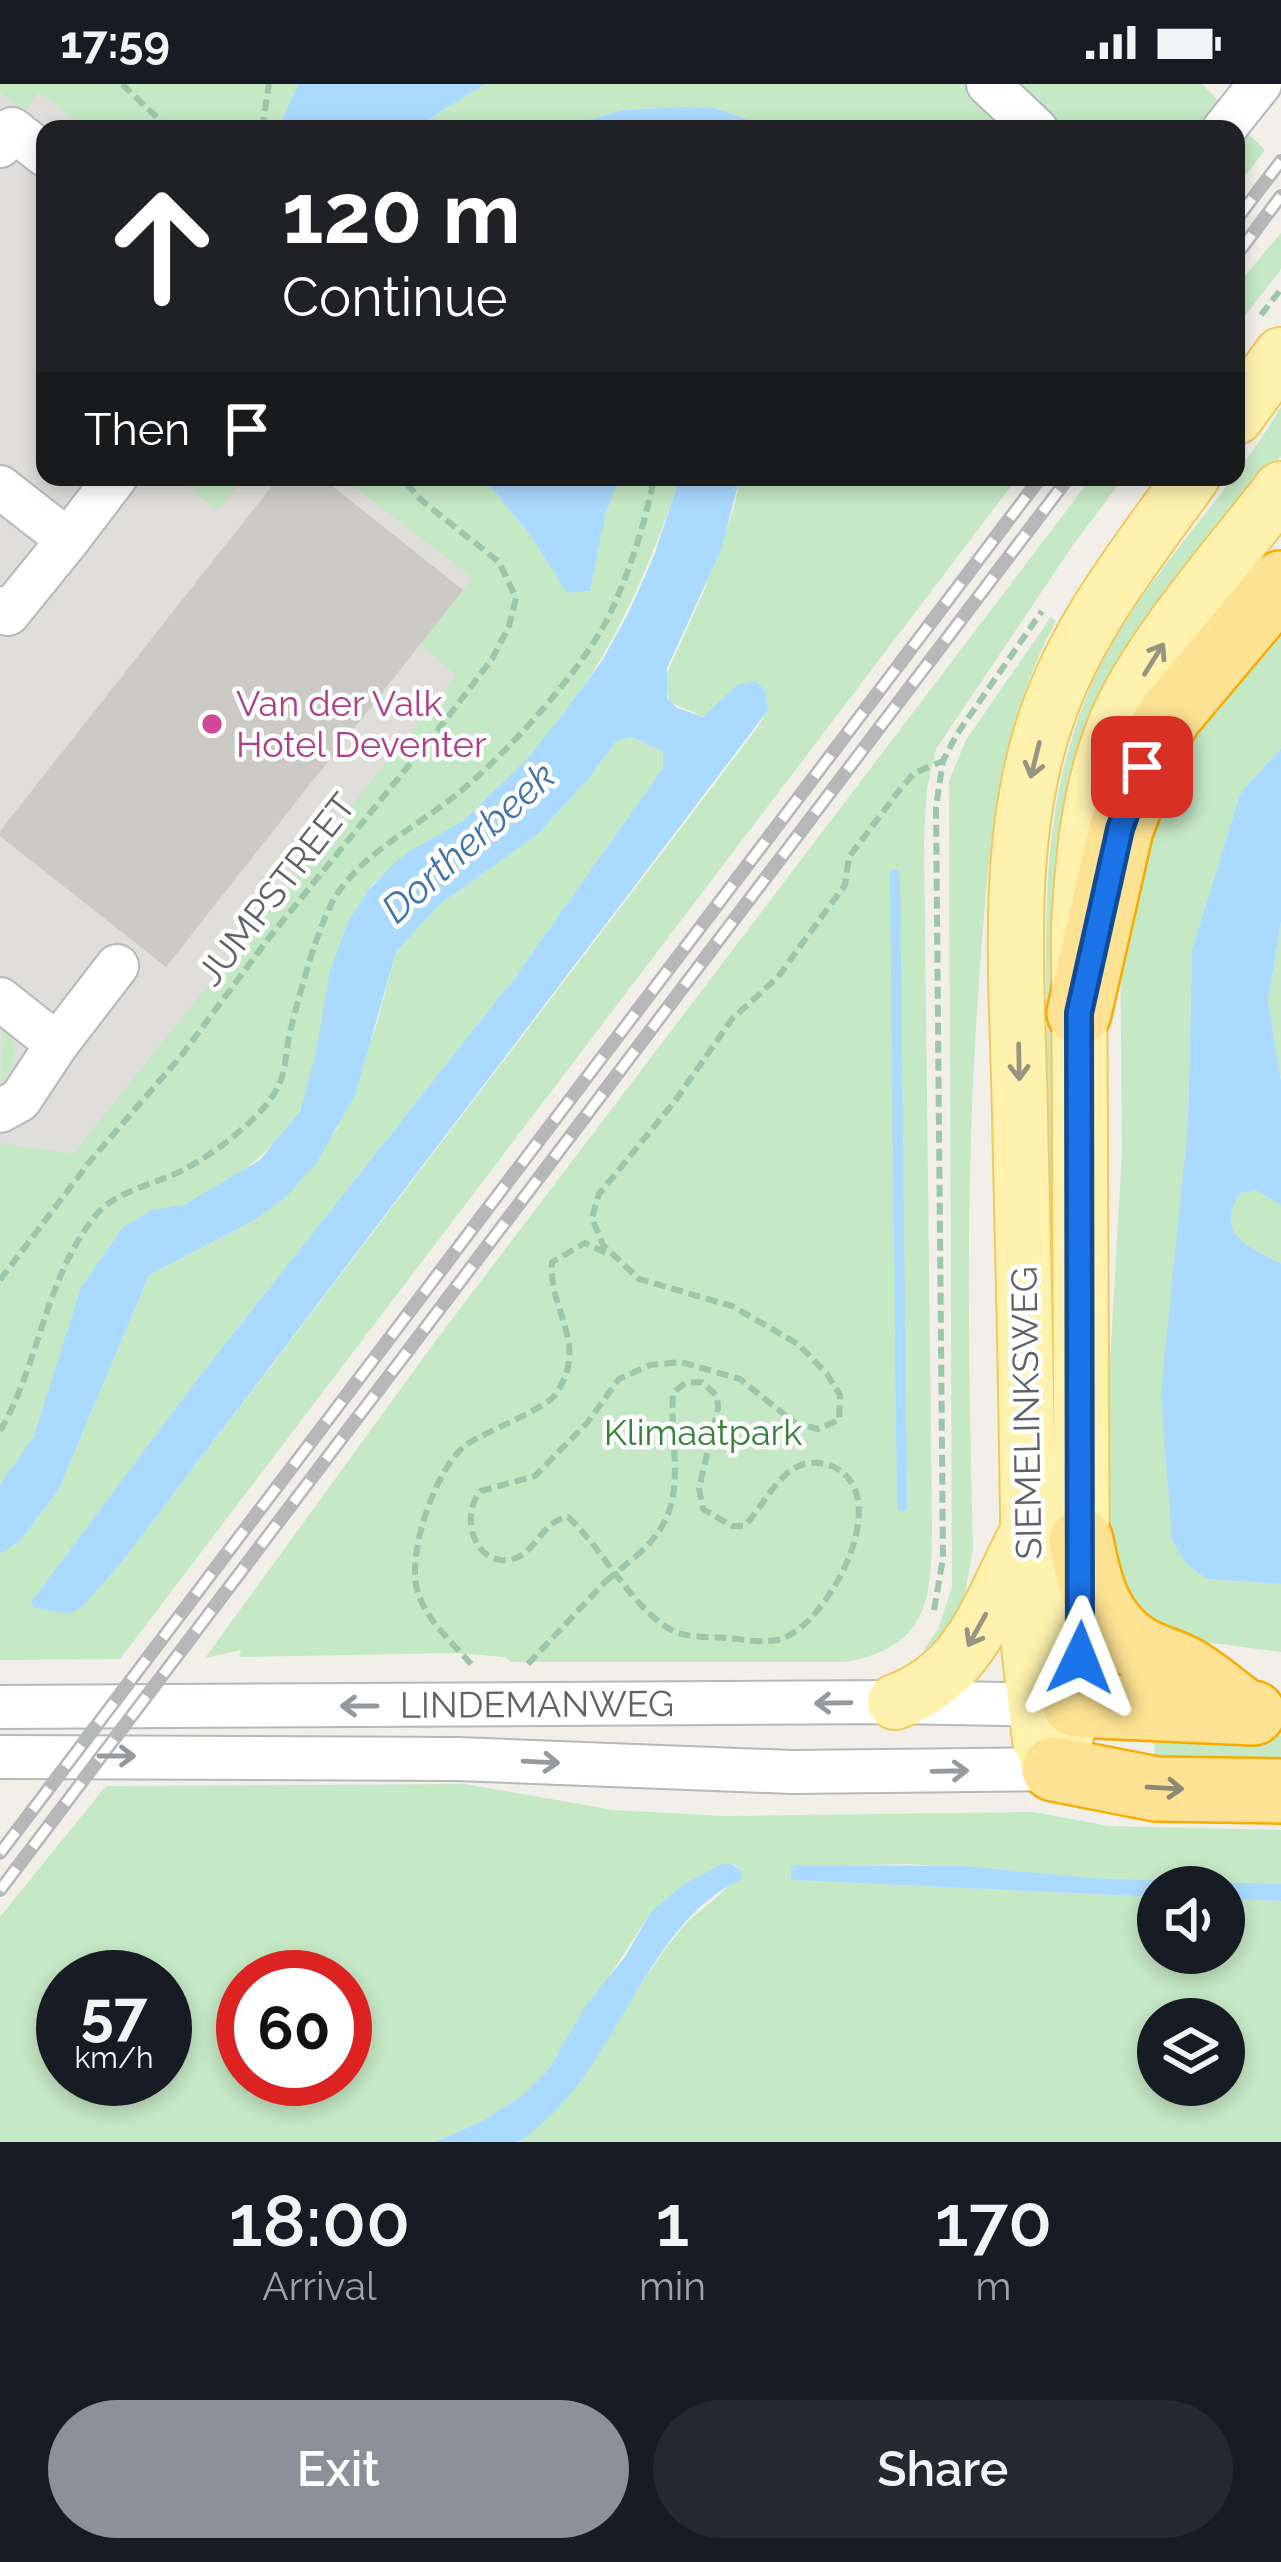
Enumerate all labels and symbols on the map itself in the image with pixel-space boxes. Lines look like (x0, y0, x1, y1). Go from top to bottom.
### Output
one-way arrow (1142, 643, 1166, 677)
place label: Van der Valk Hotel Deventer (236, 682, 487, 765)
marker: Van der Valk Hotel Deventer (199, 711, 225, 737)
pin (1091, 716, 1193, 818)
one-way arrow (1023, 740, 1045, 778)
water label: Dortherbeek (372, 752, 564, 932)
street label: JUMPSTREET (188, 785, 364, 993)
one-way arrow (1008, 1042, 1031, 1081)
street label: SIEMELINKSWEG (1002, 1266, 1050, 1560)
park label: Klimaatpark (604, 1411, 802, 1453)
position arrow (1017, 1595, 1143, 1721)
one-way arrow (965, 1612, 989, 1647)
street label: LINDEMANWEG (400, 1682, 674, 1726)
one-way arrow (814, 1692, 853, 1714)
one-way arrow (340, 1695, 379, 1717)
one-way arrow (97, 1745, 136, 1768)
one-way arrow (521, 1751, 560, 1774)
one-way arrow (930, 1760, 969, 1782)
one-way arrow (1145, 1777, 1184, 1800)
speed limit sign: 60 (216, 1950, 372, 2106)

